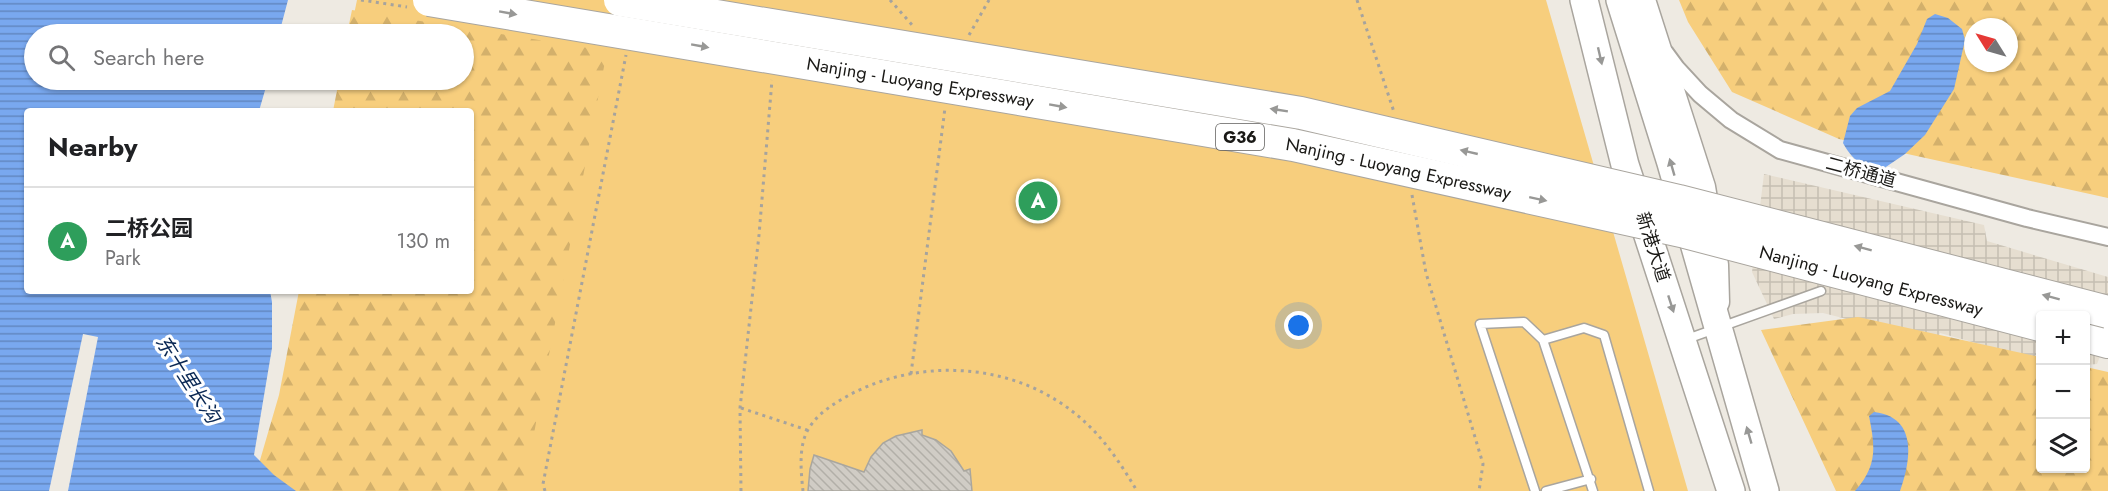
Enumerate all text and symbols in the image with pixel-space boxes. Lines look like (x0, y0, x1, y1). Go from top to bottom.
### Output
one-way arrow (498, 9, 517, 18)
north arrow (1964, 18, 2018, 72)
search box (24, 24, 474, 90)
icon: search (45, 41, 78, 74)
text: Search here (93, 41, 204, 73)
one-way arrow (691, 41, 710, 50)
one-way arrow (1595, 47, 1605, 66)
street label: Nanjing - Luoyang Expressway (804, 51, 1036, 114)
one-way arrow (1049, 102, 1068, 111)
one-way arrow (1269, 105, 1288, 114)
road number: G36 (1216, 124, 1264, 150)
text: Nearby (48, 128, 137, 166)
street label: Nanjing - Luoyang Expressway (1284, 131, 1514, 206)
one-way arrow (1460, 147, 1478, 157)
street label: 二桥通道 (1823, 150, 1899, 194)
one-way arrow (1667, 158, 1676, 176)
pin: A (1018, 178, 1058, 224)
one-way arrow (1529, 195, 1547, 205)
street label: 新港大道 (1630, 209, 1676, 285)
text: 二桥公园 (105, 212, 193, 244)
text: A (60, 227, 75, 256)
text: 130 m (396, 227, 450, 256)
street label: Nanjing - Luoyang Expressway (1756, 239, 1986, 323)
one-way arrow (1853, 243, 1872, 253)
text: Park (105, 244, 141, 273)
one-way arrow (2042, 292, 2060, 301)
one-way arrow (1667, 295, 1677, 313)
your location (1284, 311, 1313, 340)
map controls (2036, 311, 2090, 473)
button: + (2036, 311, 2090, 365)
water label: 东十里长沟 (148, 329, 228, 431)
button: − (2036, 365, 2090, 419)
button: layers (2036, 419, 2090, 473)
one-way arrow (1744, 426, 1753, 444)

